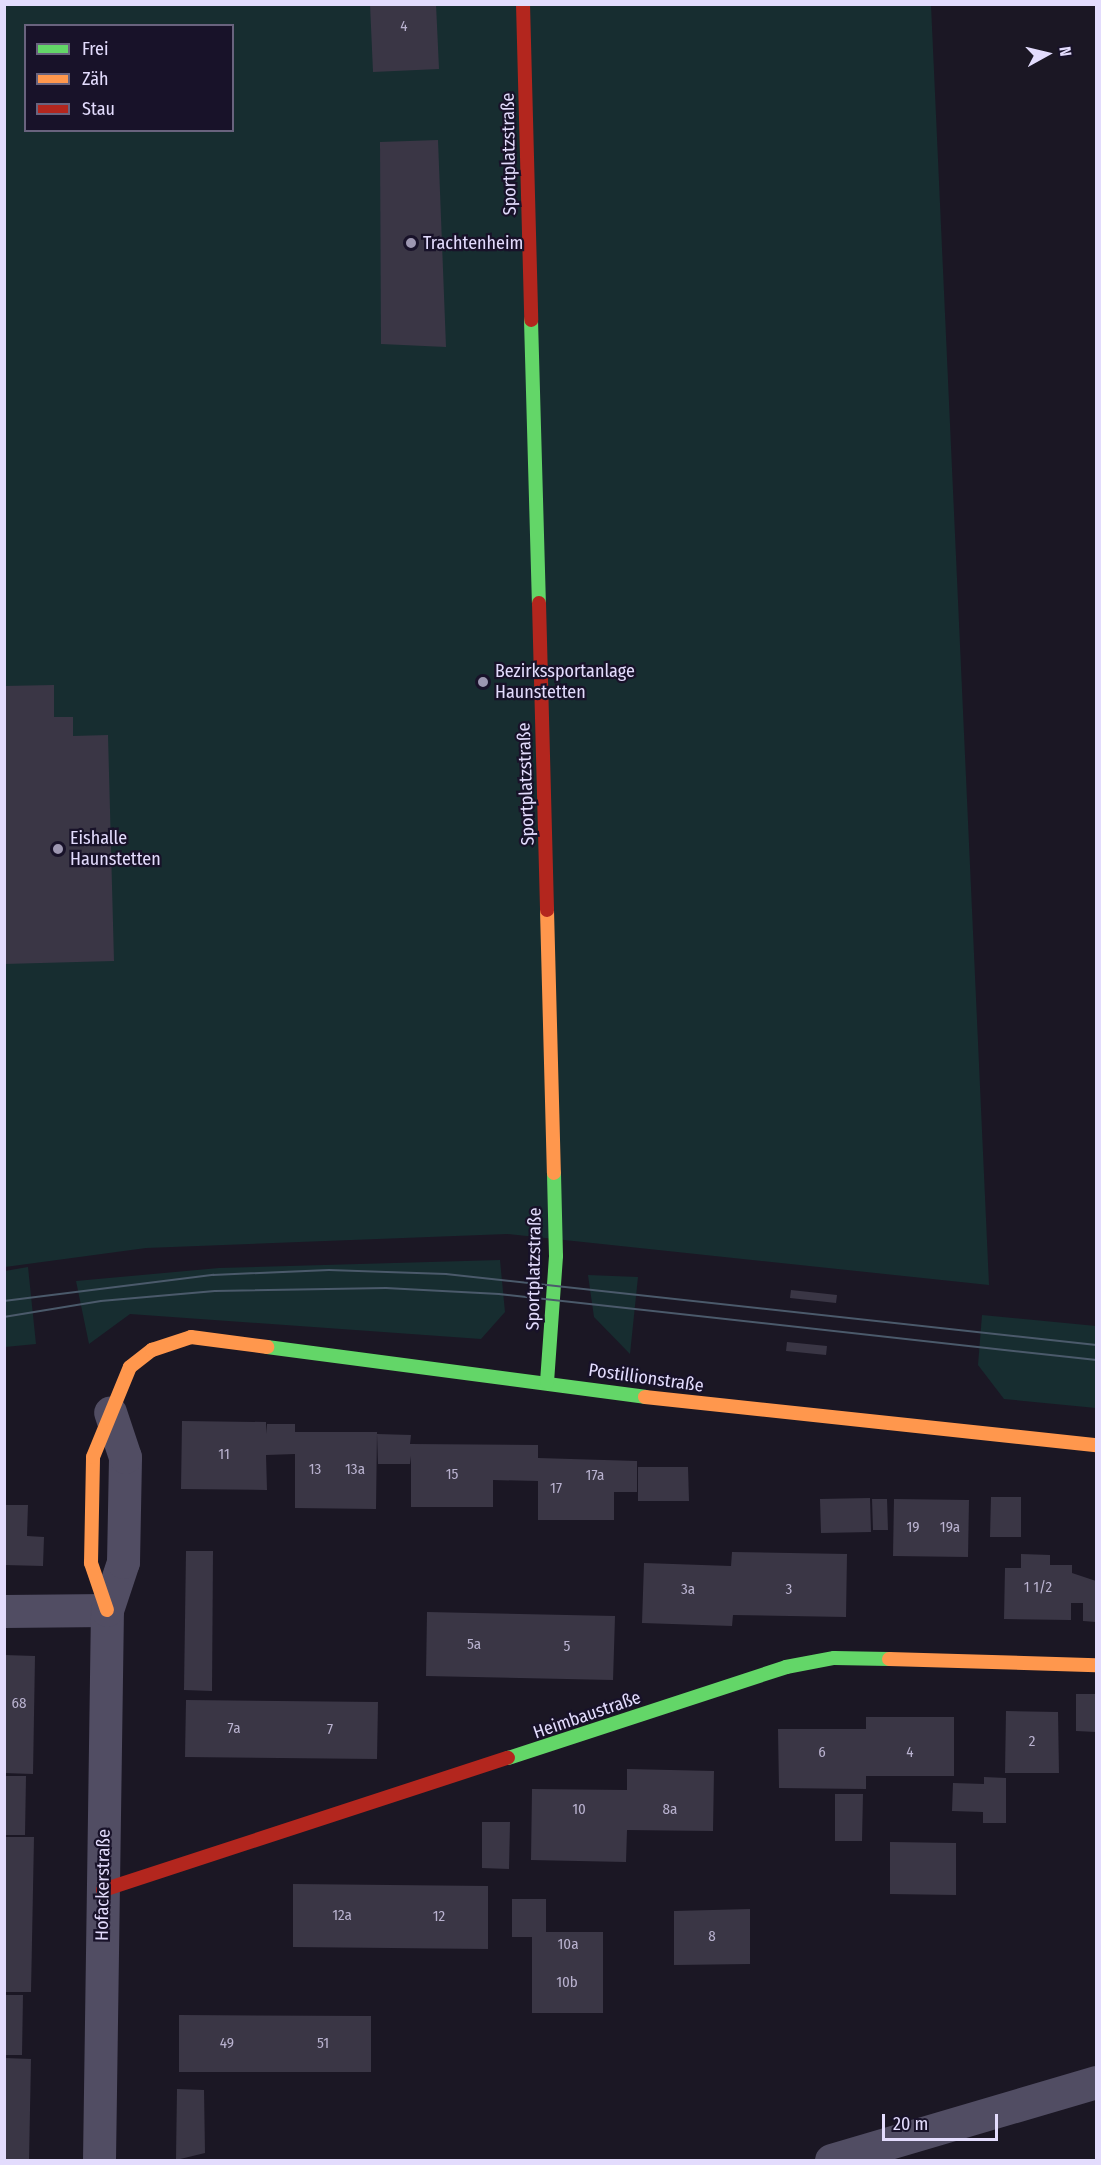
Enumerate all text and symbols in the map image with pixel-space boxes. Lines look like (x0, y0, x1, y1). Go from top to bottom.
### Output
house number: 4 (400, 18, 408, 36)
legend (24, 24, 234, 132)
north arrow (1017, 24, 1077, 84)
text: Frei (82, 38, 108, 60)
text: N (1055, 45, 1075, 57)
text: Zäh (82, 68, 109, 90)
street label: Sportplatzstraße (497, 92, 521, 216)
text: Stau (82, 98, 115, 120)
place label: Trachtenheim (423, 232, 523, 254)
marker: Trachtenheim (404, 236, 418, 250)
place label: Bezirkssportanlage Haunstetten (495, 661, 635, 704)
marker: Bezirkssportanlage Haunstetten (476, 675, 490, 689)
street label: Sportplatzstraße (513, 722, 539, 846)
place label: Eishalle Haunstetten (70, 828, 161, 870)
marker: Eishalle Haunstetten (51, 842, 65, 856)
street label: Sportplatzstraße (522, 1207, 546, 1331)
street label: Postillionstraße (587, 1359, 705, 1397)
house number: 11 (218, 1446, 230, 1464)
house number: 13 (309, 1461, 321, 1479)
house number: 13a (345, 1461, 365, 1479)
house number: 15 (446, 1466, 458, 1484)
house number: 17a (586, 1467, 604, 1485)
house number: 17 (550, 1480, 562, 1498)
house number: 19 (906, 1519, 920, 1537)
house number: 19a (940, 1519, 960, 1537)
house number: 1 1/2 (1024, 1579, 1052, 1597)
house number: 3a (681, 1581, 695, 1599)
house number: 3 (786, 1581, 792, 1599)
house number: 5a (467, 1636, 481, 1654)
house number: 5 (564, 1638, 570, 1656)
street label: Heimbaustraße (530, 1686, 644, 1744)
house number: 68 (12, 1695, 26, 1713)
house number: 7a (228, 1720, 240, 1738)
house number: 7 (327, 1721, 333, 1739)
house number: 2 (1029, 1733, 1035, 1751)
house number: 6 (818, 1744, 826, 1762)
house number: 4 (906, 1744, 914, 1762)
house number: 10 (572, 1801, 586, 1819)
house number: 8a (663, 1801, 677, 1819)
street label: Hofackerstraße (91, 1829, 115, 1941)
house number: 12a (332, 1907, 352, 1925)
house number: 12 (433, 1908, 445, 1926)
house number: 8 (708, 1928, 716, 1946)
house number: 10a (557, 1936, 579, 1954)
house number: 10b (556, 1974, 578, 1992)
house number: 49 (220, 2035, 234, 2053)
house number: 51 (317, 2035, 329, 2053)
scale bar (885, 2102, 1000, 2140)
text: 20 m (893, 2113, 928, 2135)

